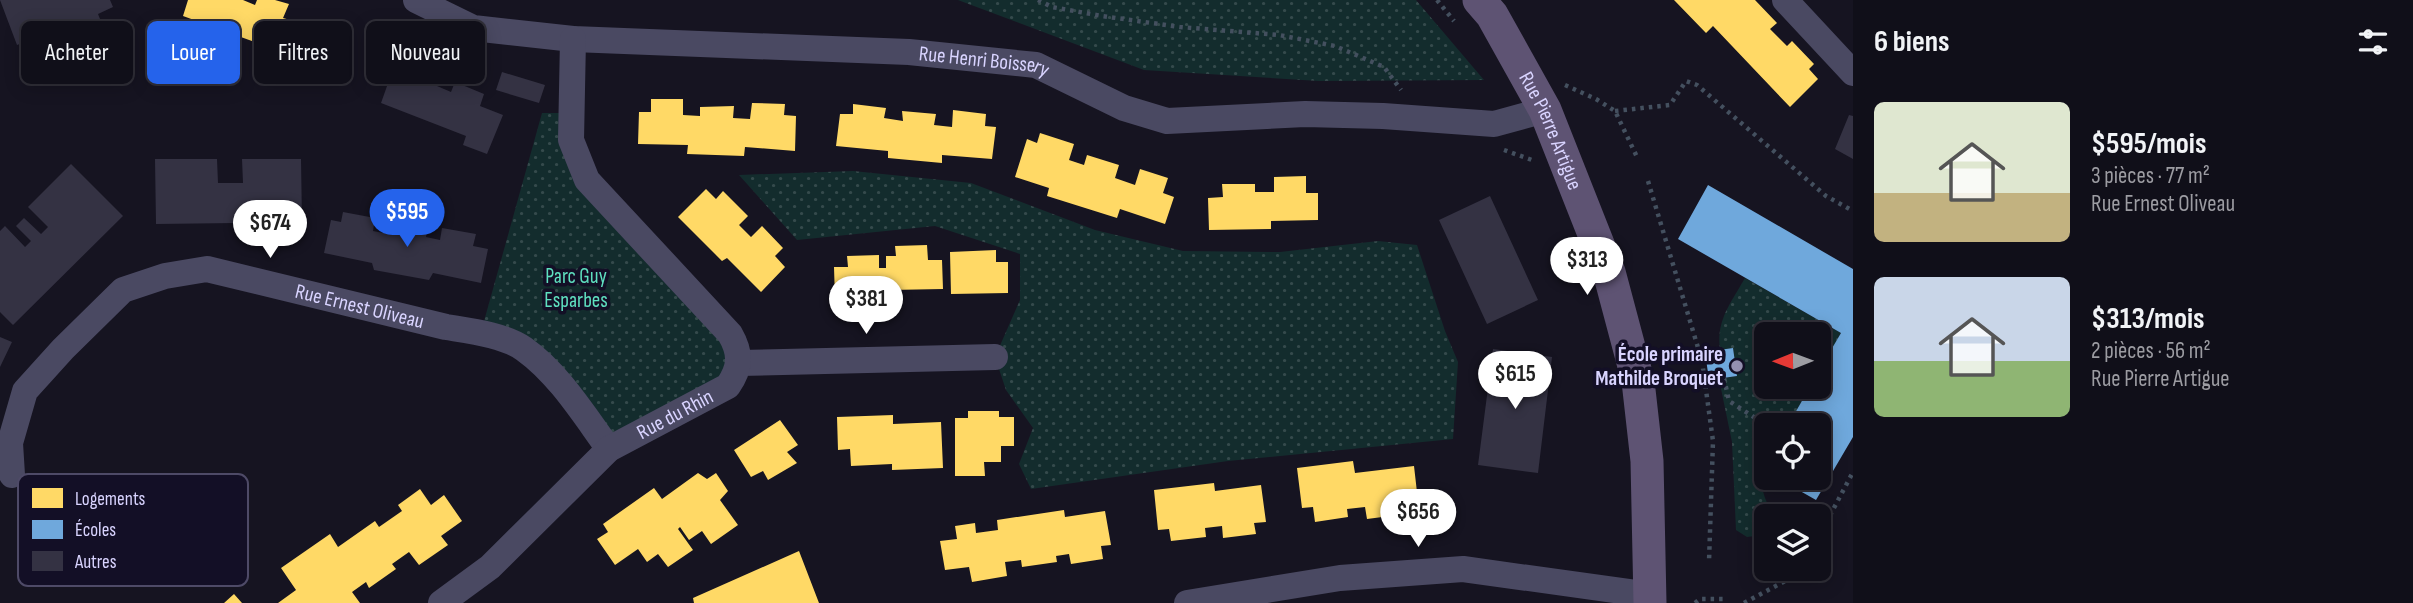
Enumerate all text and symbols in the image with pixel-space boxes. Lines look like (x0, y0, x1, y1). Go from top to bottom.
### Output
chip: Acheter (21, 21, 133, 84)
chip: Louer (147, 21, 240, 84)
chip: Filtres (254, 21, 352, 84)
chip: Nouveau (366, 21, 485, 84)
icon: filters (2354, 23, 2392, 61)
text: 6 biens (1874, 24, 1950, 60)
street label: Rue Henri Boissery (918, 41, 1054, 82)
street label: Rue Pierre Artigue (1514, 67, 1588, 193)
text: $595/mois (2091, 126, 2206, 162)
icon: home (1930, 130, 2014, 214)
text: 3 pièces · 77 m² (2091, 162, 2210, 190)
pin: $595 (366, 190, 448, 249)
text: Rue Ernest Oliveau (2091, 190, 2235, 218)
text: $595 (386, 198, 428, 226)
pin: $674 (229, 201, 311, 260)
text: $674 (249, 209, 291, 237)
pin: $313 (1546, 238, 1628, 297)
text: $313 (1566, 246, 1608, 274)
park label: Parc Guy Esparbes (544, 264, 608, 313)
pin: $381 (825, 276, 907, 336)
street label: Rue Ernest Oliveau (293, 278, 427, 334)
text: $381 (845, 285, 887, 313)
text: $313/mois (2091, 301, 2205, 337)
icon: home (1930, 305, 2014, 389)
north arrow (1754, 322, 1830, 399)
map controls (1754, 322, 1831, 581)
text: 2 pièces · 56 m² (2091, 337, 2211, 365)
place label: École primaire Mathilde Broquet (1595, 342, 1723, 391)
pin: $615 (1474, 352, 1556, 411)
marker: École primaire Mathilde Broquet (1729, 358, 1745, 374)
text: $615 (1494, 360, 1536, 388)
text: Rue Pierre Artigue (2091, 365, 2230, 393)
street label: Rue du Rhin (633, 384, 717, 445)
button: locate (1754, 413, 1831, 490)
legend (18, 474, 248, 586)
text: Logements (75, 488, 146, 511)
pin: $656 (1377, 490, 1459, 549)
text: $656 (1396, 498, 1440, 526)
button: layers (1754, 504, 1831, 581)
text: Écoles (75, 519, 116, 542)
text: Autres (74, 551, 117, 574)

